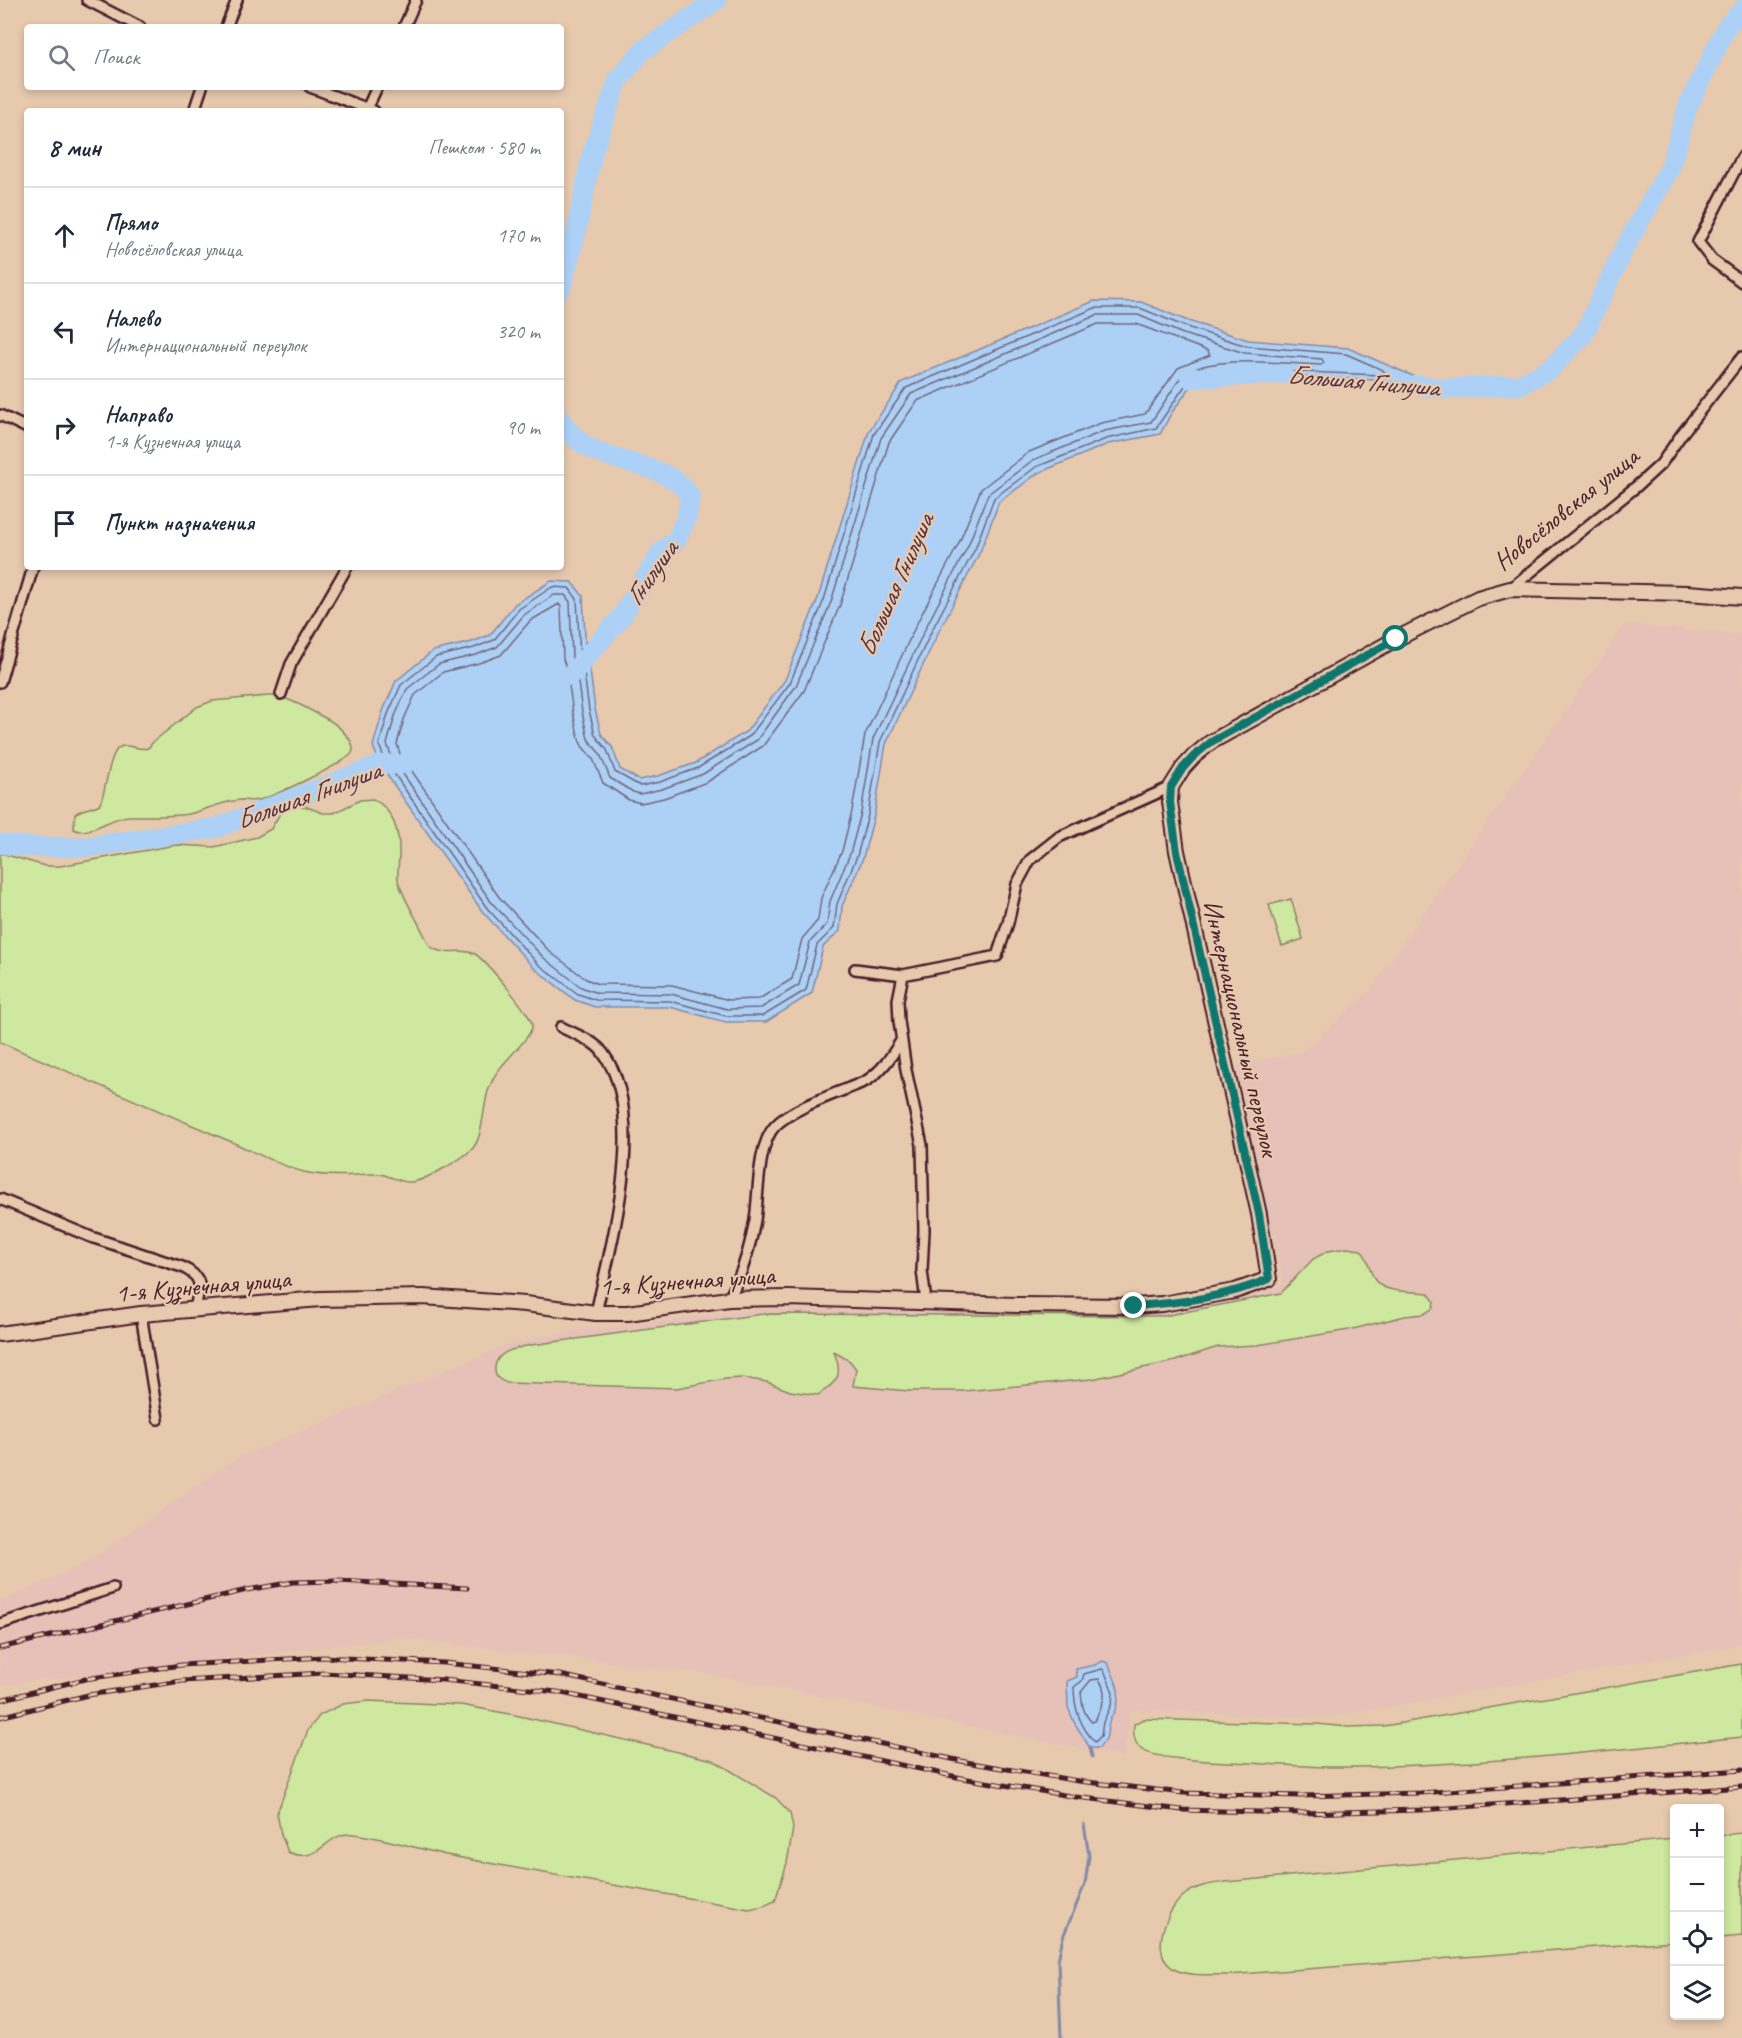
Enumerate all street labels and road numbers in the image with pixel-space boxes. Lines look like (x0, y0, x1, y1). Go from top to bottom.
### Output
street label: Новосёловская улица (1486, 439, 1647, 578)
street label: Интернациональный переулок (1195, 897, 1287, 1162)
street label: 1-я Кузнечная улица (598, 1258, 777, 1305)
street label: 1-я Кузнечная улица (114, 1262, 294, 1311)

